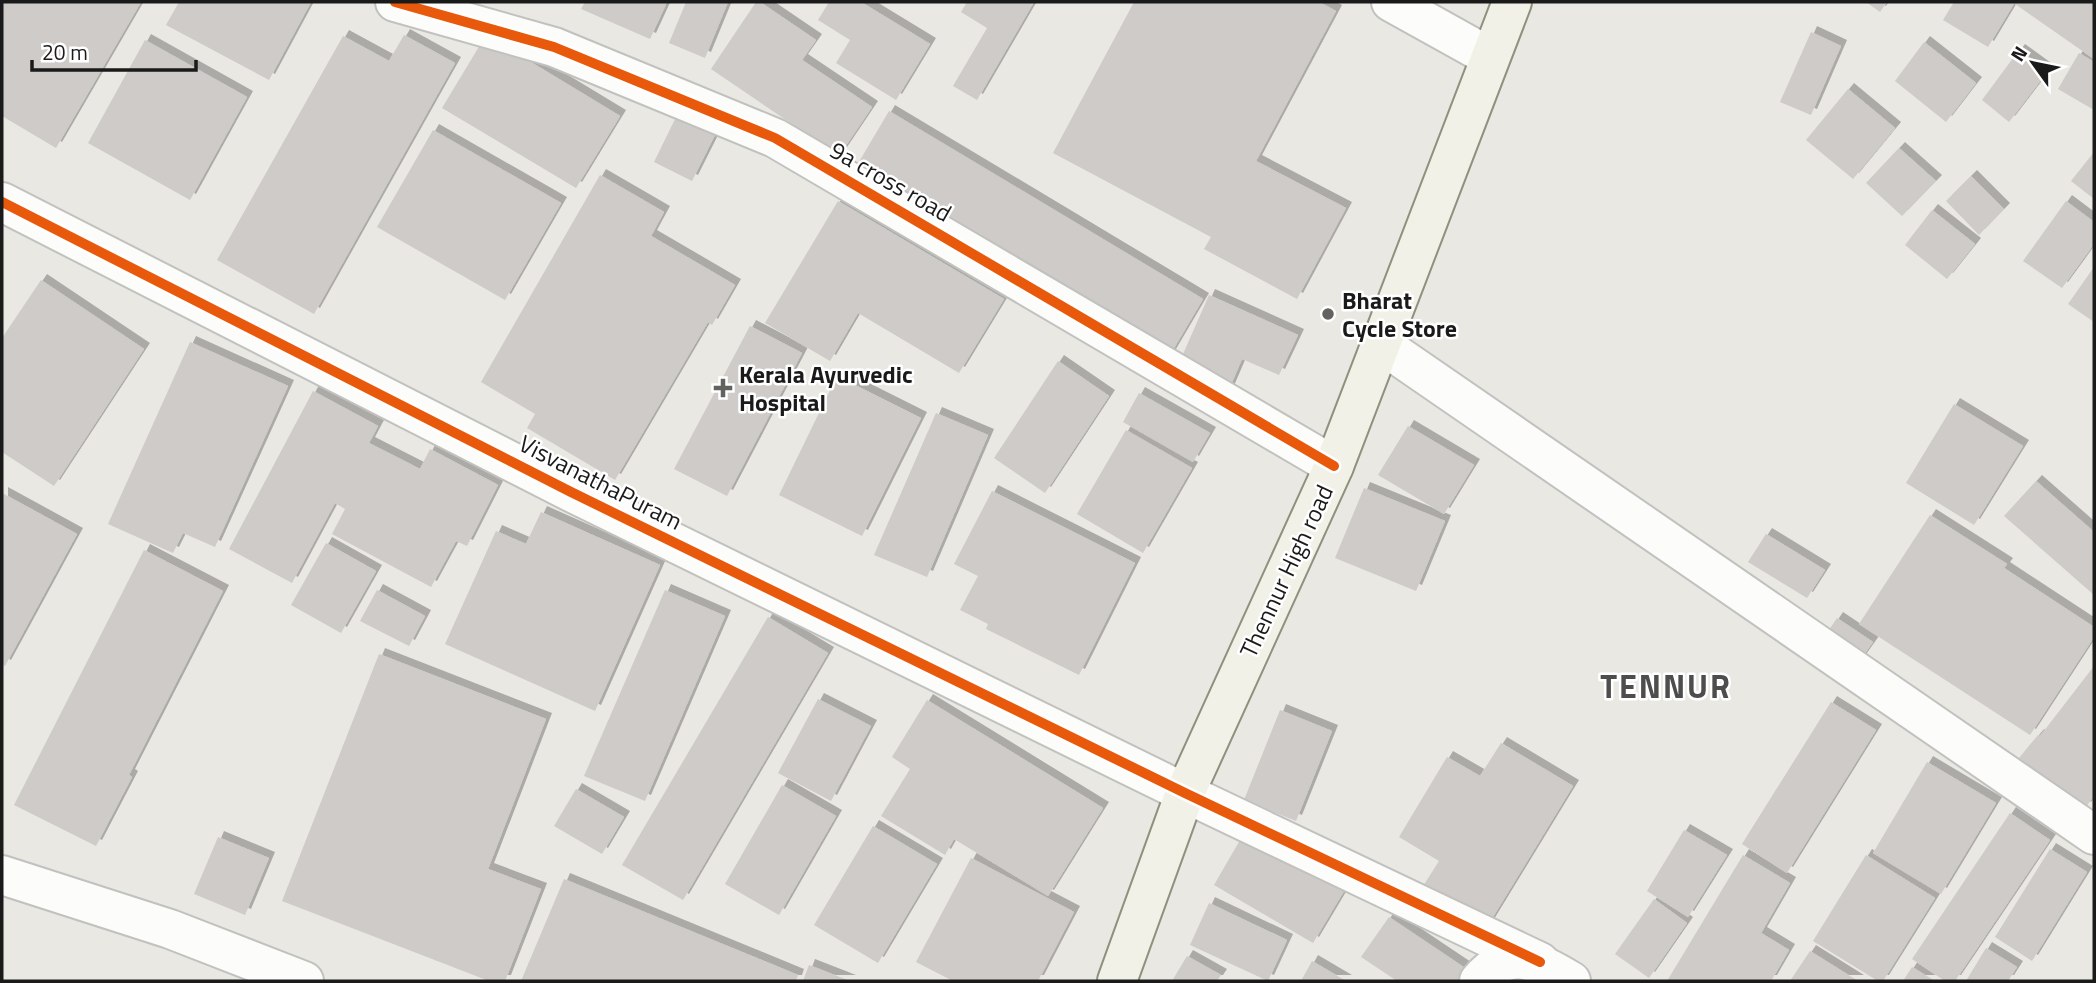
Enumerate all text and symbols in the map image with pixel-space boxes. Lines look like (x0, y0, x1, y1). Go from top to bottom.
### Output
scale bar (32, 28, 196, 72)
north arrow (1998, 28, 2068, 98)
text: 20 m (42, 36, 88, 68)
text: N (2003, 40, 2034, 67)
street label: 9a cross road (824, 132, 958, 230)
place label: Bharat Cycle Store (1342, 282, 1457, 346)
marker: Bharat Cycle Store (1320, 306, 1336, 322)
place label: Kerala Ayurvedic Hospital (739, 356, 913, 420)
marker: Kerala Ayurvedic Hospital (713, 378, 733, 398)
street label: VisvanathaPuram (513, 425, 689, 539)
street label: Thennur High road (1230, 479, 1342, 663)
district label: TENNUR (1600, 662, 1732, 710)

